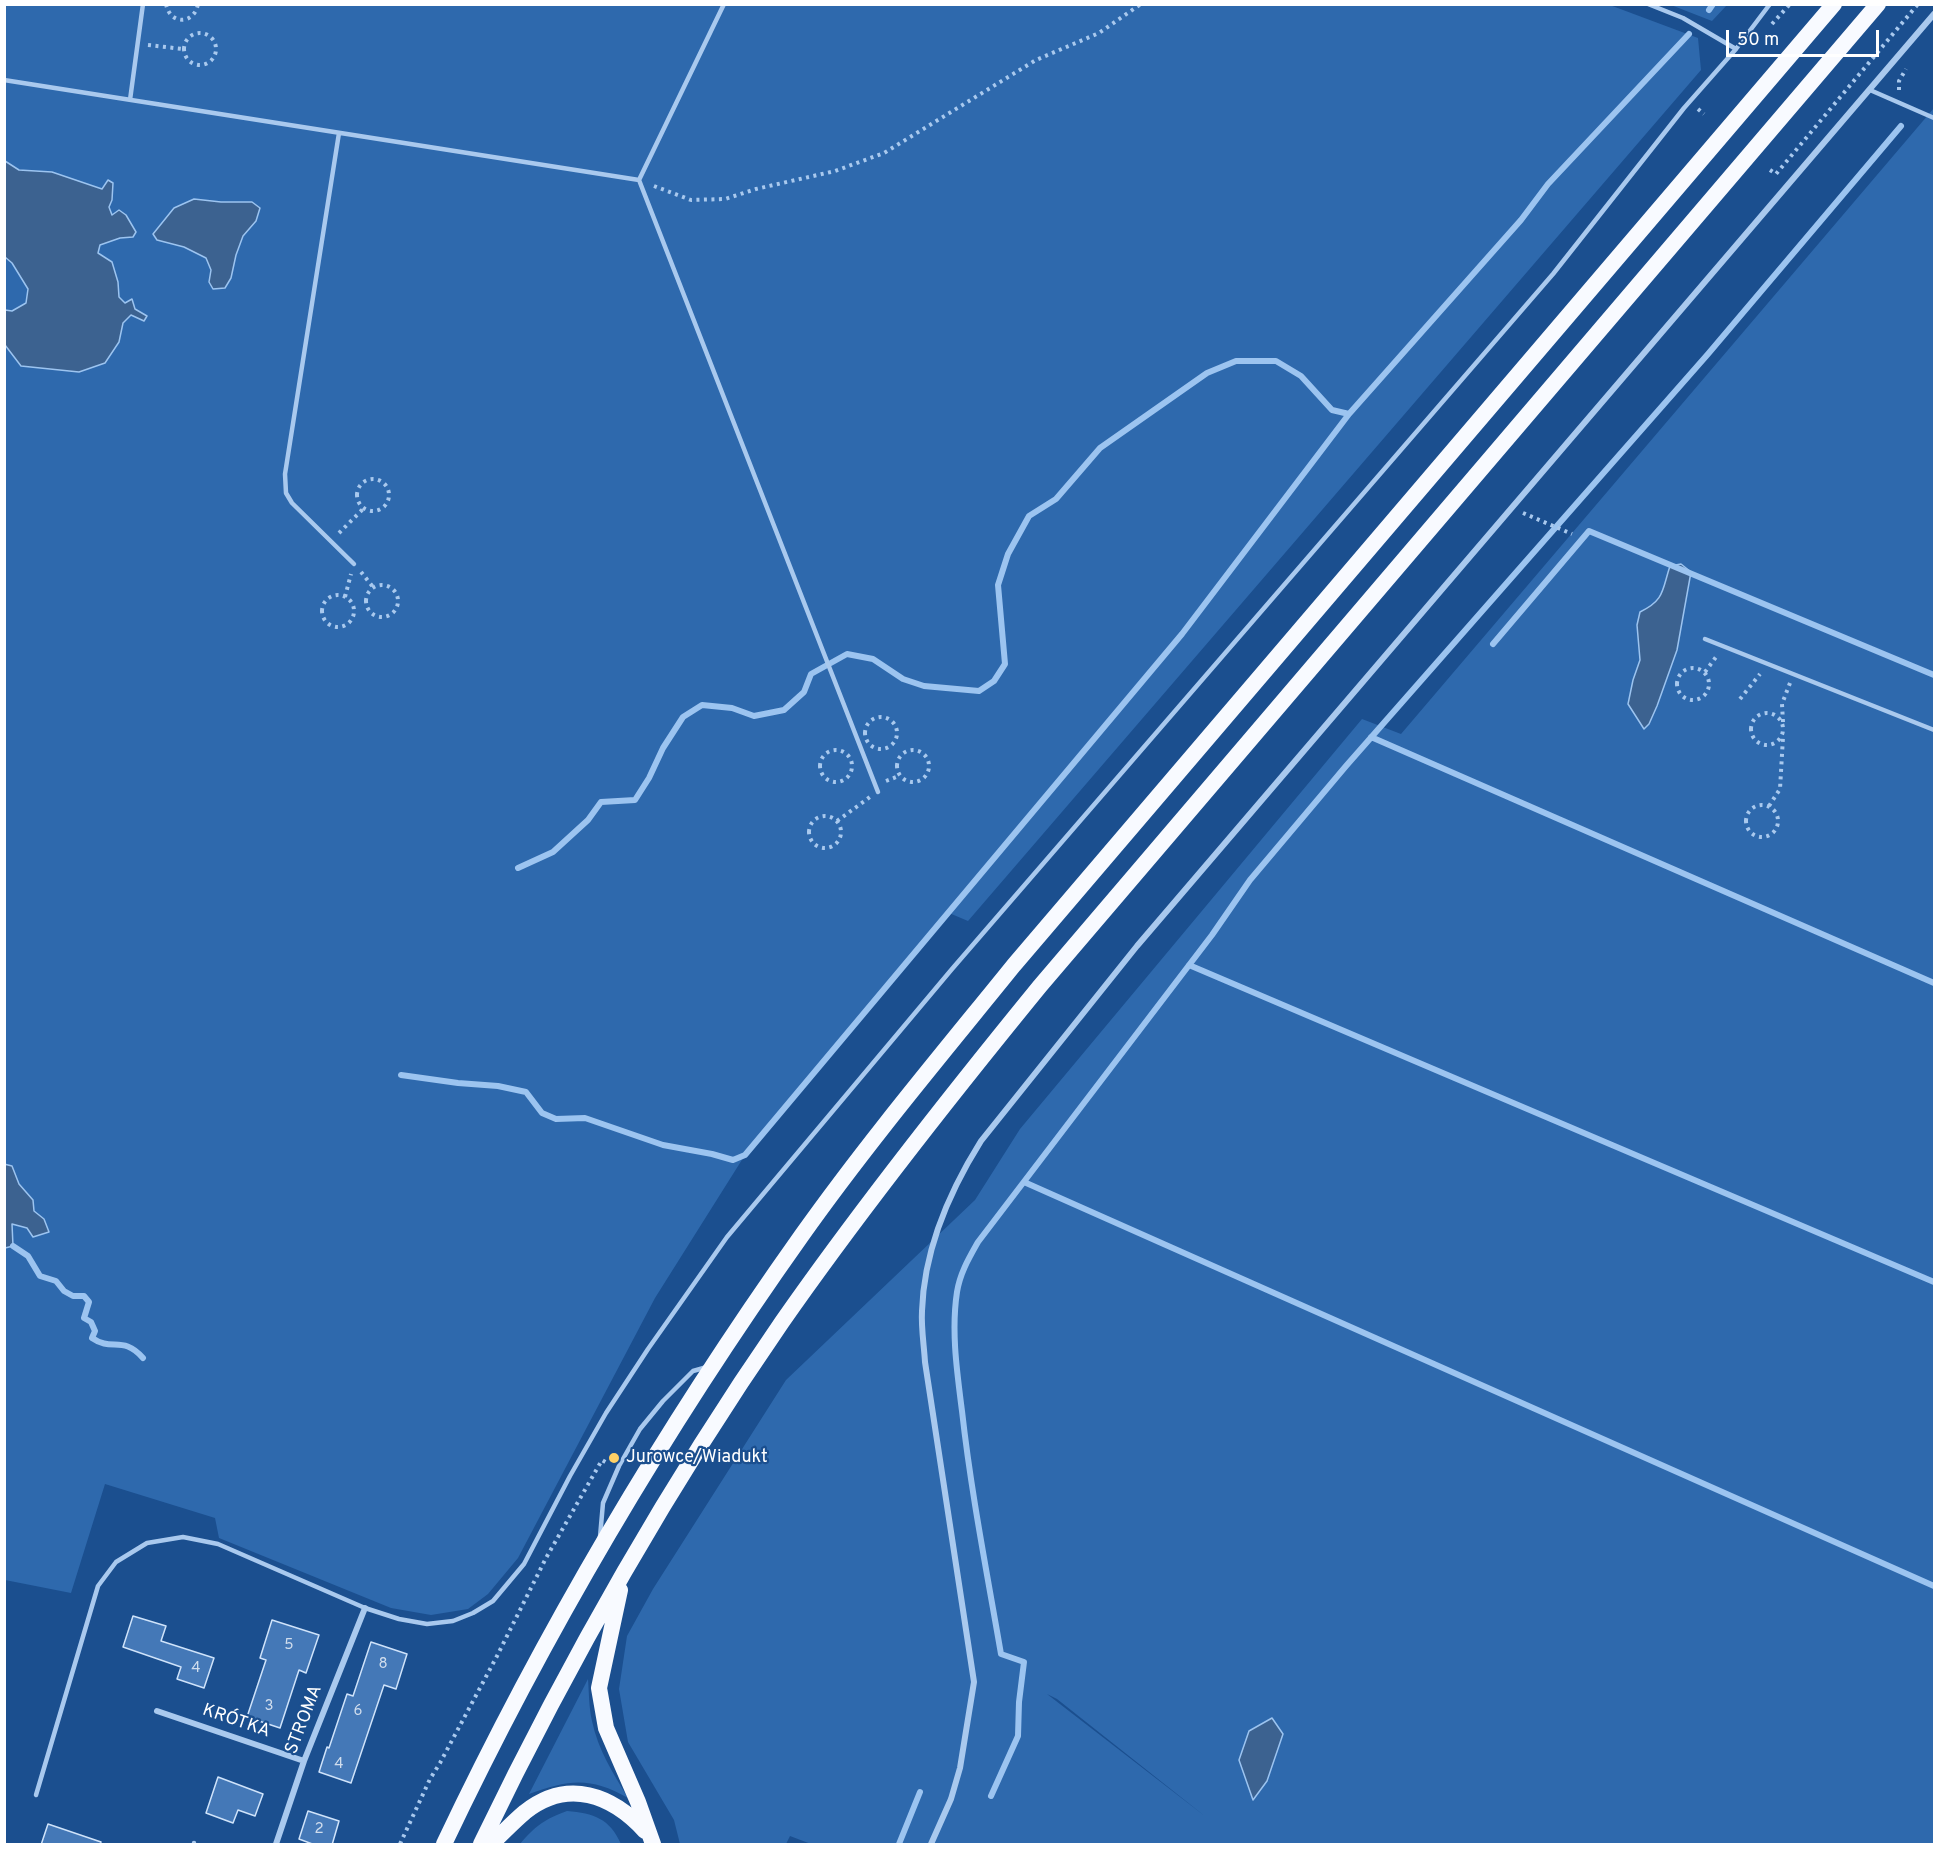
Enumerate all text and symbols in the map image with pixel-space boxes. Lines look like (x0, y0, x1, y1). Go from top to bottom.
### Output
scale bar (1729, 18, 1882, 56)
text: 50 m (1737, 29, 1779, 52)
place label: Jurowce/Wiadukt (626, 1447, 768, 1469)
marker: Jurowce/Wiadukt (607, 1451, 621, 1465)
house number: 5 (284, 1637, 294, 1655)
house number: 8 (378, 1656, 388, 1674)
house number: 4 (191, 1660, 201, 1678)
street label: STROMA (282, 1682, 328, 1758)
house number: 3 (264, 1698, 274, 1716)
street label: KRÓTKA (199, 1700, 273, 1744)
house number: 6 (354, 1703, 362, 1721)
house number: 4 (334, 1756, 344, 1774)
house number: 2 (314, 1821, 324, 1839)

